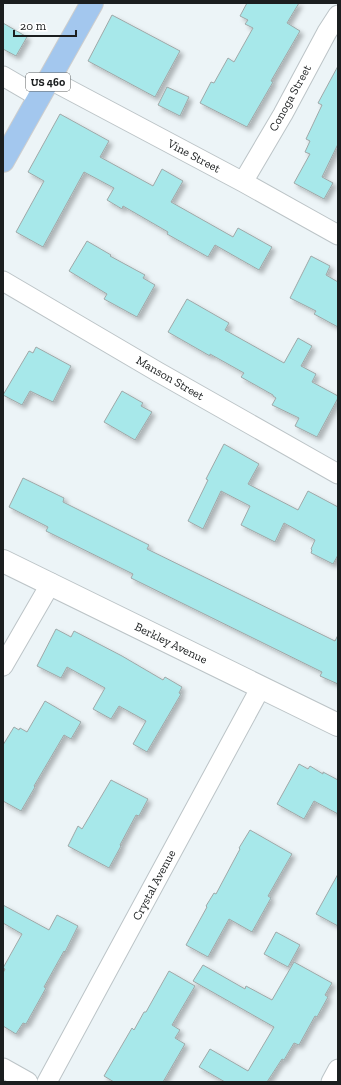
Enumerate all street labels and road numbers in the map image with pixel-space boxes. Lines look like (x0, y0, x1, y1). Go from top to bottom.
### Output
street label: Conoga Street (266, 62, 314, 134)
road number: US 460 (26, 73, 70, 91)
street label: Vine Street (164, 136, 223, 176)
street label: Manson Street (134, 353, 207, 403)
street label: Berkley Avenue (132, 619, 210, 667)
street label: Crystal Avenue (130, 847, 179, 923)

